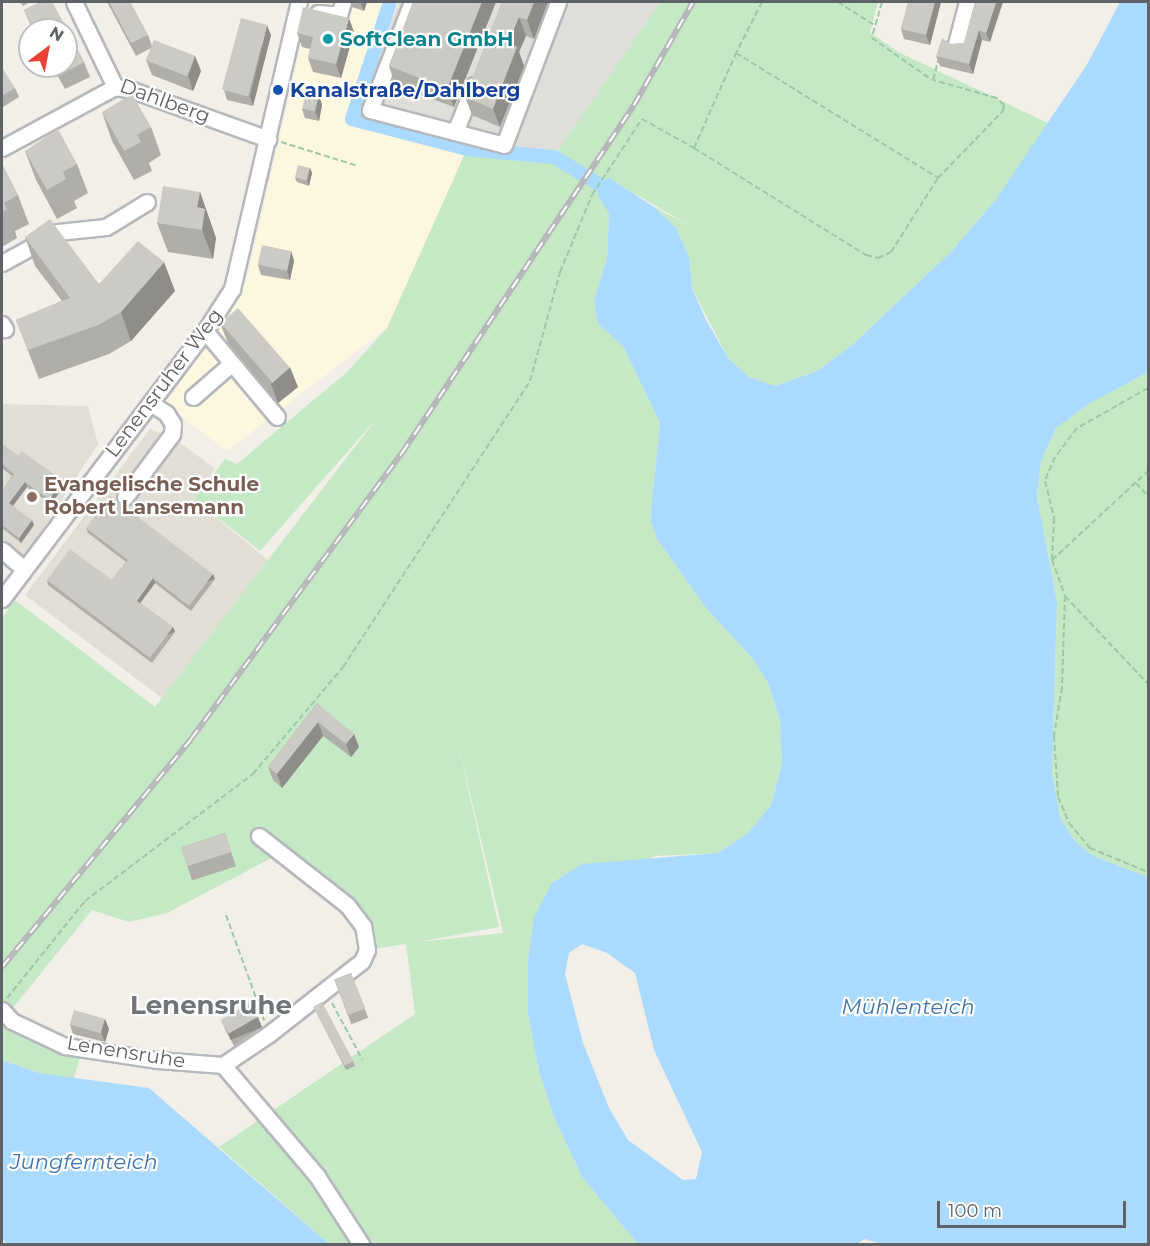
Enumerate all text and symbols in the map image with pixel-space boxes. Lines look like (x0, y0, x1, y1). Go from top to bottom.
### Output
north arrow (18, 18, 78, 78)
text: N (46, 23, 67, 45)
place label: SoftClean GmbH (340, 27, 513, 51)
marker: SoftClean GmbH (321, 32, 335, 46)
street label: Dahlberg (117, 74, 213, 128)
place label: Kanalstraße/Dahlberg (290, 78, 520, 102)
marker: Kanalstraße/Dahlberg (271, 83, 285, 97)
street label: Lenensruher Weg (100, 304, 228, 462)
place label: Evangelische Schule Robert Lansemann (44, 473, 259, 520)
marker: Evangelische Schule Robert Lansemann (25, 490, 39, 504)
district label: Lenensruhe (130, 990, 292, 1022)
water label: Mühlenteich (841, 994, 975, 1020)
street label: Lenensruhe (65, 1031, 187, 1073)
water label: Jungfernteich (10, 1149, 158, 1175)
scale bar (940, 1189, 1129, 1227)
text: 100 m (948, 1200, 1002, 1222)

